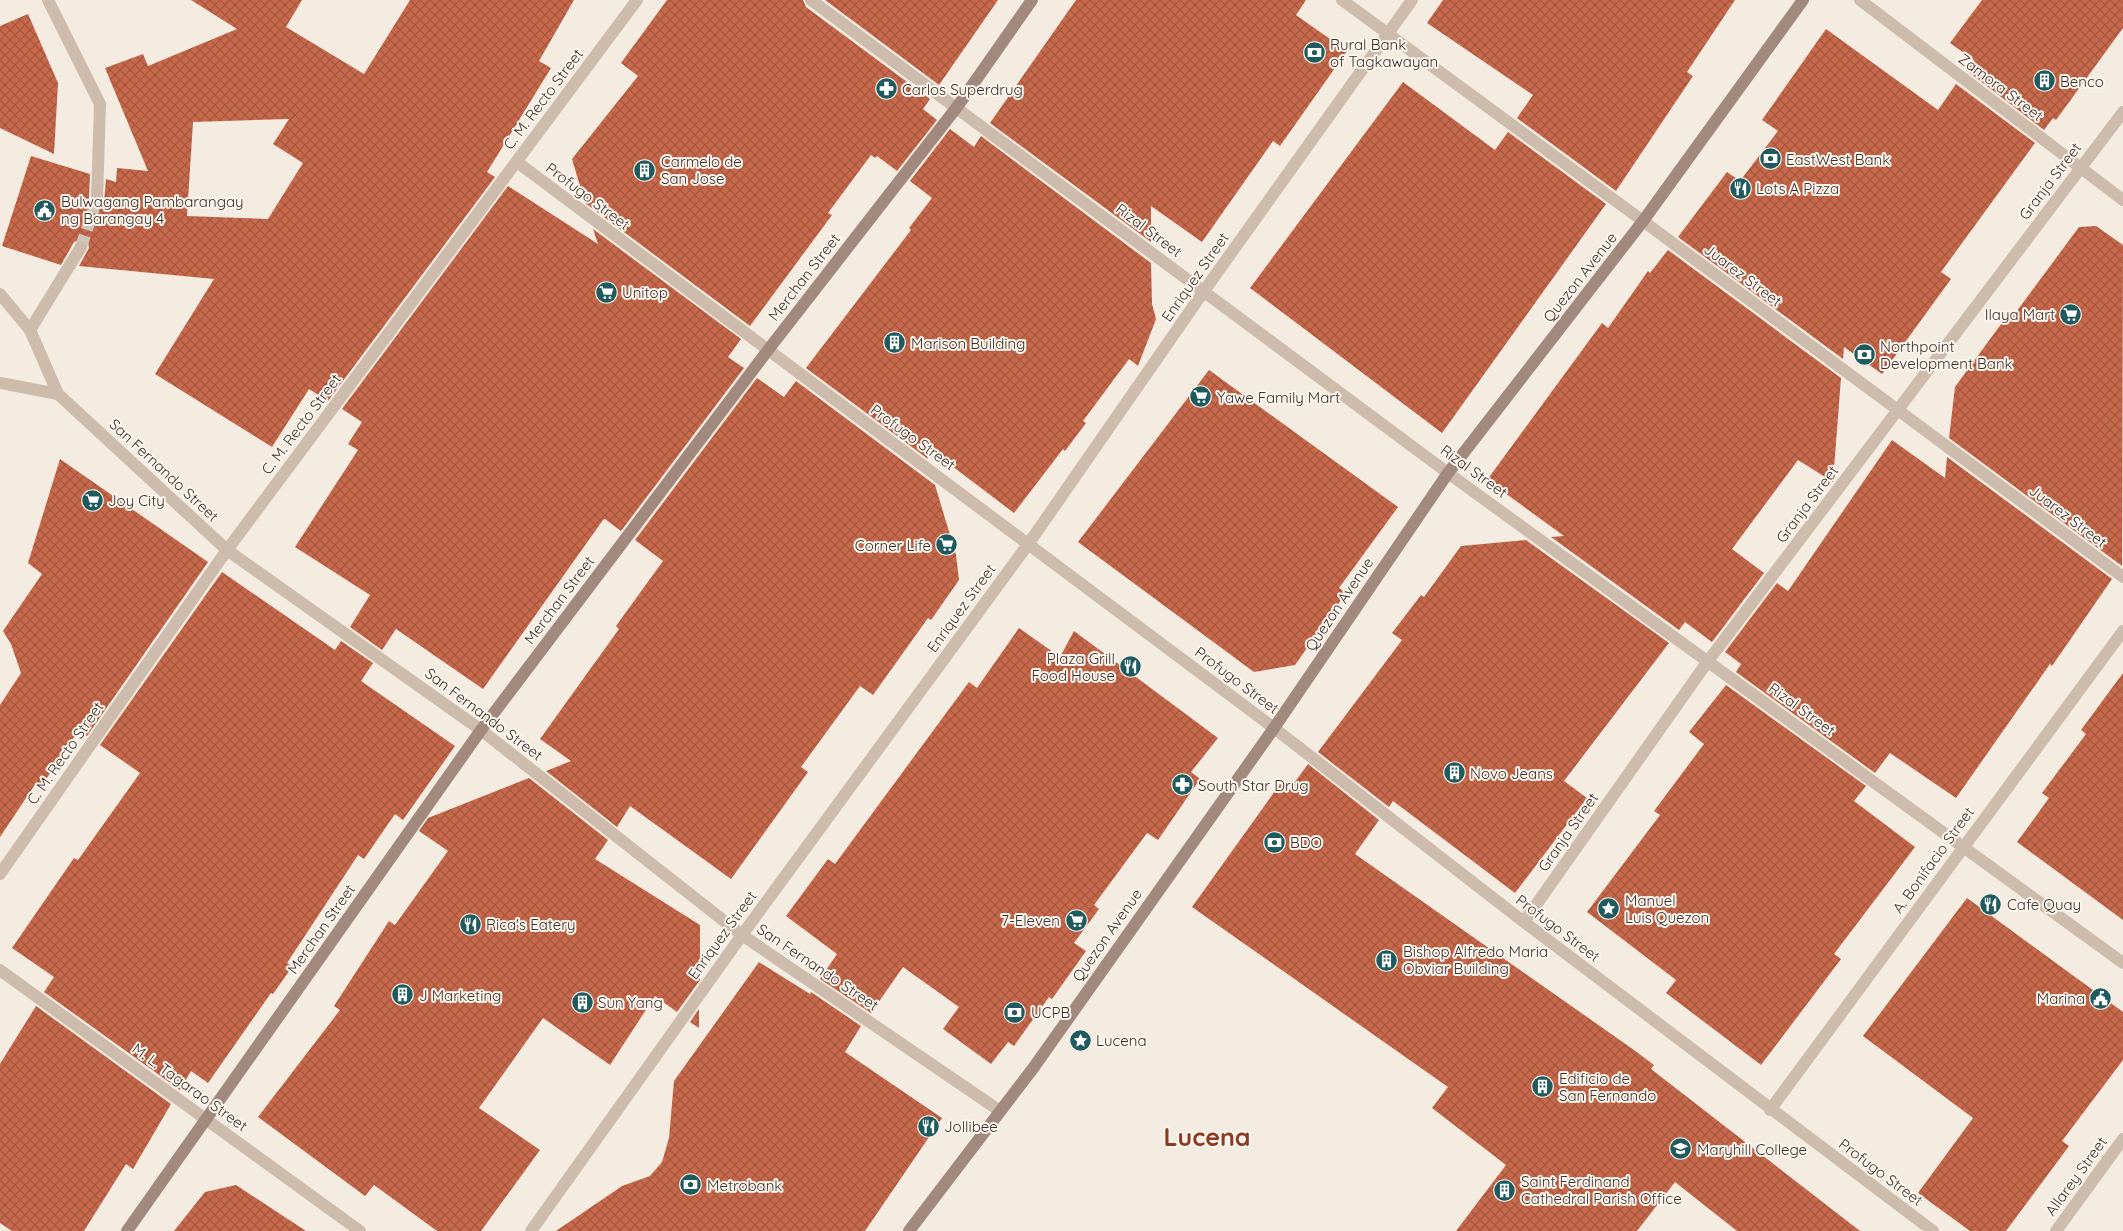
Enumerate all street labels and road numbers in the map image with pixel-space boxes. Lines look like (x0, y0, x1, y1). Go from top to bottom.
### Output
street label: C. M. Recto Street (499, 45, 587, 153)
street label: Zamora Street (1955, 49, 2047, 125)
street label: Granja Street (2015, 139, 2085, 223)
street label: Profugo Street (542, 158, 634, 234)
street label: Rizal Street (1112, 199, 1186, 261)
street label: Quezon Avenue (1539, 228, 1621, 326)
street label: Enriquez Street (1157, 229, 1233, 325)
street label: Merchan Street (764, 230, 844, 324)
street label: Juarez Street (1700, 240, 1786, 310)
street label: C. M. Recto Street (257, 370, 345, 478)
street label: Profugo Street (867, 400, 959, 474)
street label: San Fernando Street (105, 414, 223, 526)
street label: Rizal Street (1437, 440, 1511, 502)
street label: Granja Street (1772, 462, 1842, 546)
street label: Juarez Street (2025, 481, 2111, 551)
street label: Merchan Street (520, 552, 598, 648)
street label: Quezon Avenue (1301, 554, 1377, 654)
street label: Enriquez Street (923, 560, 999, 656)
street label: Profugo Street (1191, 642, 1283, 718)
street label: San Fernando Street (421, 664, 547, 764)
street label: Rizal Street (1765, 678, 1839, 740)
street label: C. M. Recto Street (22, 698, 108, 808)
street label: Granja Street (1534, 789, 1602, 875)
street label: A. Bonifacio Street (1888, 803, 1978, 917)
street label: Merchan Street (283, 880, 359, 978)
street label: Quezon Avenue (1068, 885, 1146, 985)
street label: Enriquez Street (684, 887, 760, 983)
street label: Profugo Street (1512, 890, 1604, 966)
street label: San Fernando Street (754, 919, 882, 1015)
street label: M. L. Tagarao Street (129, 1039, 251, 1135)
street label: Allarey Street (2041, 1133, 2111, 1219)
street label: Profugo Street (1835, 1134, 1927, 1210)

